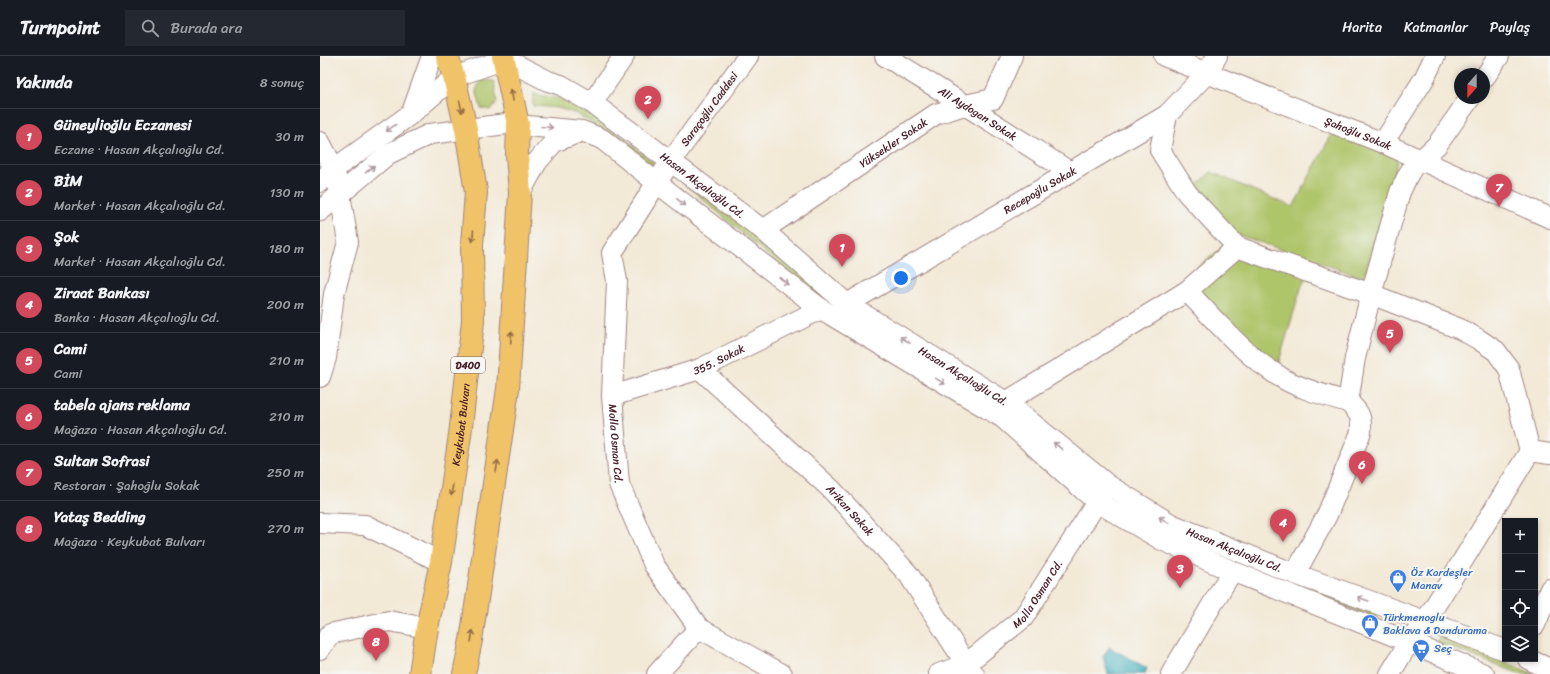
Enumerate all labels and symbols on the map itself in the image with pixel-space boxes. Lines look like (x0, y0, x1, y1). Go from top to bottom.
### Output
street label: Saraçoğlu Caddesi (676, 67, 744, 151)
north arrow (1454, 68, 1490, 104)
street label: Ali Aydogan Sokak (933, 81, 1021, 146)
pin: 2 (635, 86, 661, 119)
one-way arrow (508, 89, 516, 102)
one-way arrow (458, 100, 466, 113)
street label: Şahoğlu Sokak (1322, 112, 1395, 156)
street label: Yüksekler Sokak (856, 113, 932, 173)
one-way arrow (540, 123, 553, 130)
one-way arrow (386, 124, 397, 132)
street label: Hasan Akçalıoğlu Cd. (656, 147, 749, 224)
street label: Recepoğlu Sokak (1000, 161, 1080, 220)
one-way arrow (365, 165, 376, 174)
pin: 7 (1486, 174, 1512, 207)
one-way arrow (675, 197, 686, 206)
one-way arrow (469, 229, 476, 242)
pin: 1 (829, 234, 855, 267)
your location (891, 268, 911, 288)
one-way arrow (778, 277, 789, 285)
pin: 5 (1377, 320, 1403, 353)
one-way arrow (508, 331, 515, 344)
one-way arrow (900, 336, 911, 344)
street label: 355. Sokak (691, 339, 748, 381)
street label: Hasan Akçalıoğlu Cd. (915, 341, 1012, 411)
road number: D400 (451, 357, 485, 373)
one-way arrow (934, 377, 946, 385)
street label: Keykubat Bulvarı (447, 382, 476, 467)
street label: Molla Osman Cd. (603, 403, 628, 484)
one-way arrow (1053, 441, 1063, 450)
pin: 6 (1349, 451, 1375, 484)
one-way arrow (493, 460, 501, 473)
street label: Arikan Sokak (821, 479, 879, 541)
one-way arrow (448, 483, 456, 496)
pin: 4 (1270, 509, 1296, 542)
one-way arrow (1158, 515, 1170, 523)
street label: Hasan Akçalıoğlu Cd. (1183, 522, 1285, 578)
pin: 3 (1167, 555, 1193, 588)
street label: Molla Osman Cd. (1008, 556, 1068, 633)
place label: Öz Kardeşler Manav (1411, 563, 1474, 595)
shop icon: Öz Kardeşler Manav (1388, 568, 1408, 593)
one-way arrow (1357, 595, 1369, 603)
place label: Türkmenoglu Baklava & Dondurama (1383, 608, 1488, 640)
shop icon: Türkmenoglu Baklava & Dondurama (1360, 613, 1380, 638)
pin: 8 (363, 628, 389, 661)
one-way arrow (468, 630, 476, 643)
supermarket icon: Seç (1411, 638, 1431, 663)
place label: Seç (1434, 639, 1453, 658)

